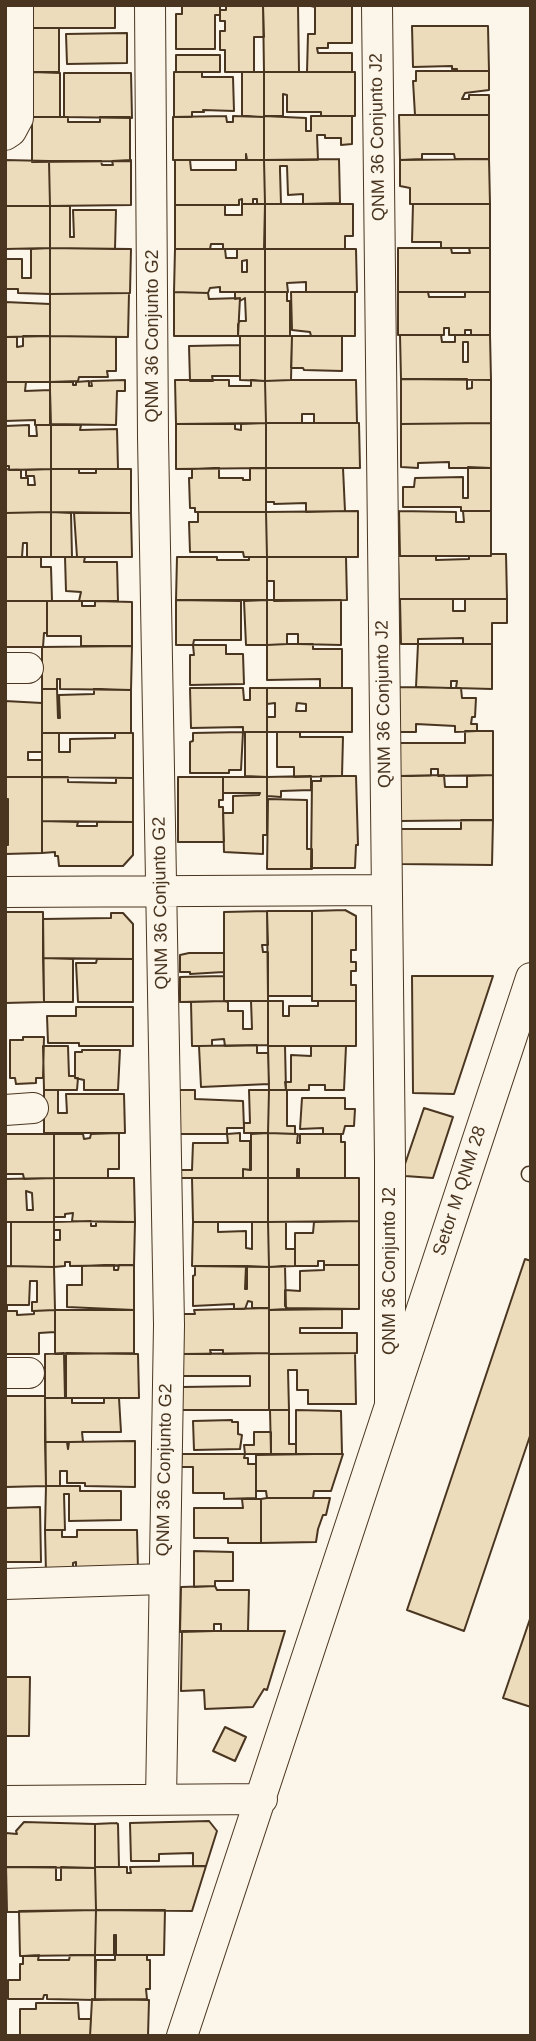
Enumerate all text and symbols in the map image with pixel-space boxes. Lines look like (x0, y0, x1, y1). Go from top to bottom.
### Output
street label: QNM 36 Conjunto J2 (366, 53, 390, 221)
street label: QNM 36 Conjunto G2 (142, 249, 164, 423)
street label: QNM 36 Conjunto J2 (372, 620, 396, 788)
street label: QNM 36 Conjunto G2 (149, 816, 173, 990)
street label: Setor M QNM 28 (429, 1123, 491, 1259)
street label: QNM 36 Conjunto J2 (379, 1187, 401, 1355)
street label: QNM 36 Conjunto G2 (153, 1383, 177, 1557)

